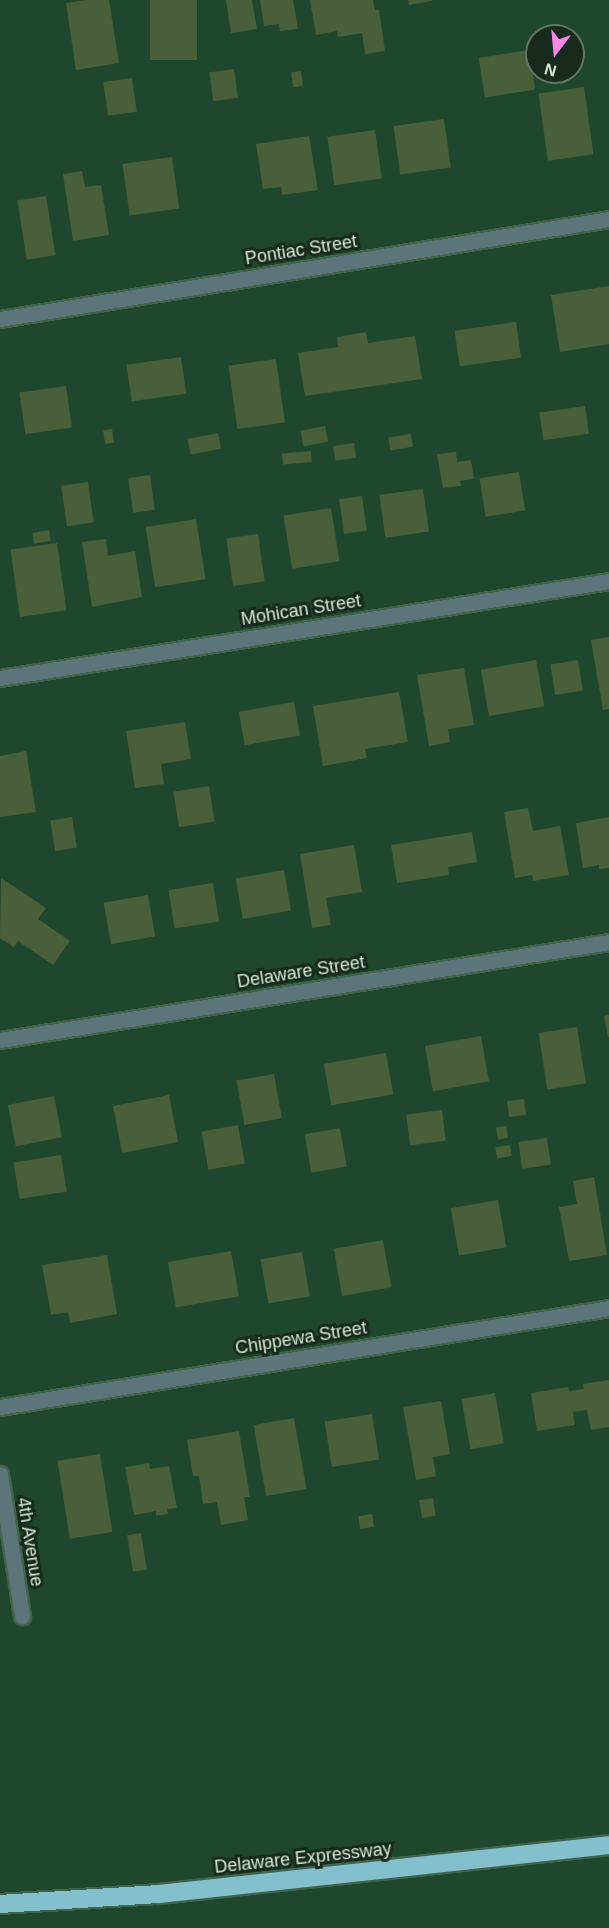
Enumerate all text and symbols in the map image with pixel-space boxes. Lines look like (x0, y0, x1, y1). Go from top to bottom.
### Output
north arrow (525, 24, 585, 84)
text: N (543, 60, 558, 80)
street label: Pontiac Street (243, 230, 359, 270)
street label: Mohican Street (240, 590, 362, 630)
street label: Delaware Street (236, 951, 366, 993)
street label: Chippewa Street (234, 1317, 368, 1359)
street label: 4th Avenue (12, 1495, 48, 1589)
street label: Delaware Expressway (213, 1838, 393, 1878)

